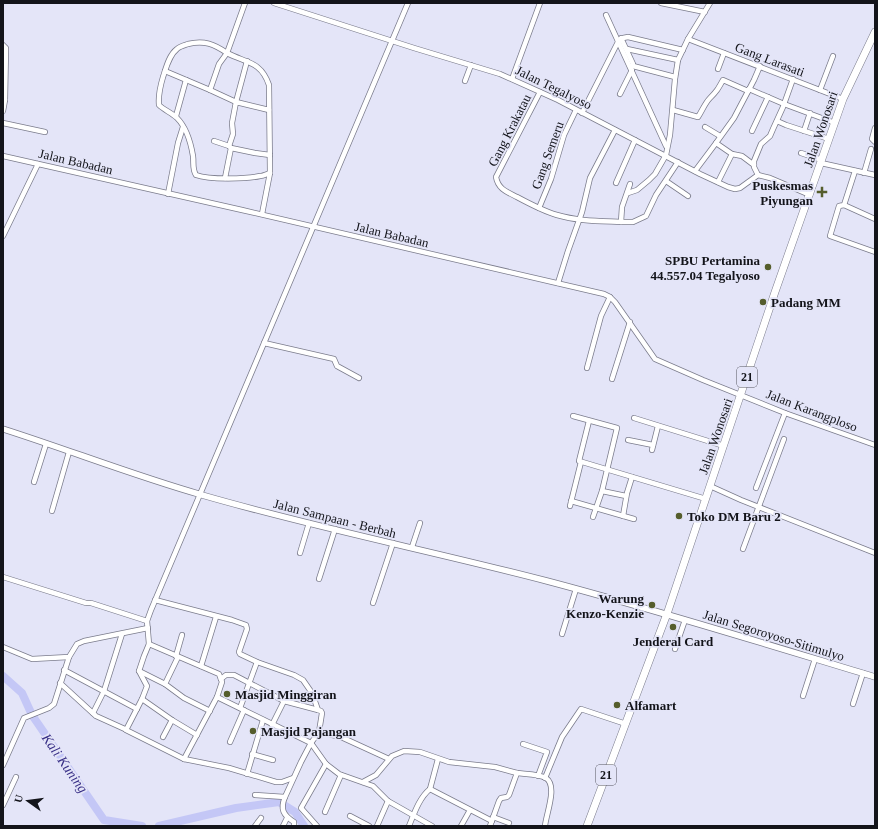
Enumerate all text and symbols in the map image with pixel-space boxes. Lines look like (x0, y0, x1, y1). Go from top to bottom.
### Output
street label: Gang Larasati (733, 39, 807, 80)
street label: Jalan Tegalyoso (513, 63, 594, 112)
street label: Jalan Wonosari (800, 89, 841, 169)
street label: Gang Krakatau (485, 91, 534, 169)
street label: Gang Semeru (528, 119, 567, 191)
street label: Jalan Babadan (37, 146, 115, 177)
place label: Puskesmas Piyungan (752, 178, 814, 208)
marker: Puskesmas Piyungan (816, 186, 828, 198)
street label: Jalan Babadan (353, 219, 431, 250)
place label: SPBU Pertamina 44.557.04 Tegalyoso (651, 253, 760, 283)
marker: SPBU Pertamina 44.557.04 Tegalyoso (763, 262, 773, 272)
place label: Padang MM (771, 295, 841, 310)
marker: Padang MM (758, 297, 768, 307)
road number: 21 (737, 367, 757, 387)
street label: Jalan Karangploso (764, 386, 860, 435)
street label: Jalan Wonosari (695, 396, 736, 476)
street label: Jalan Sampaan - Berbah (272, 496, 398, 541)
place label: Toko DM Baru 2 (687, 509, 781, 524)
marker: Toko DM Baru 2 (674, 511, 684, 521)
place label: Warung Kenzo-Kenzie (566, 591, 644, 621)
marker: Warung Kenzo-Kenzie (647, 600, 657, 610)
street label: Jalan Segoroyoso-Sitimulyo (701, 607, 846, 664)
marker: Jenderal Card (668, 622, 678, 632)
place label: Jenderal Card (633, 634, 714, 649)
place label: Masjid Minggiran (235, 687, 337, 702)
marker: Masjid Minggiran (222, 689, 232, 699)
place label: Alfamart (625, 698, 677, 713)
marker: Alfamart (612, 700, 622, 710)
place label: Masjid Pajangan (261, 724, 357, 739)
marker: Masjid Pajangan (248, 726, 258, 736)
water label: Kali Kuning (38, 730, 90, 796)
road number: 21 (596, 765, 616, 785)
north arrow (8, 781, 48, 821)
text: U (12, 793, 25, 804)

